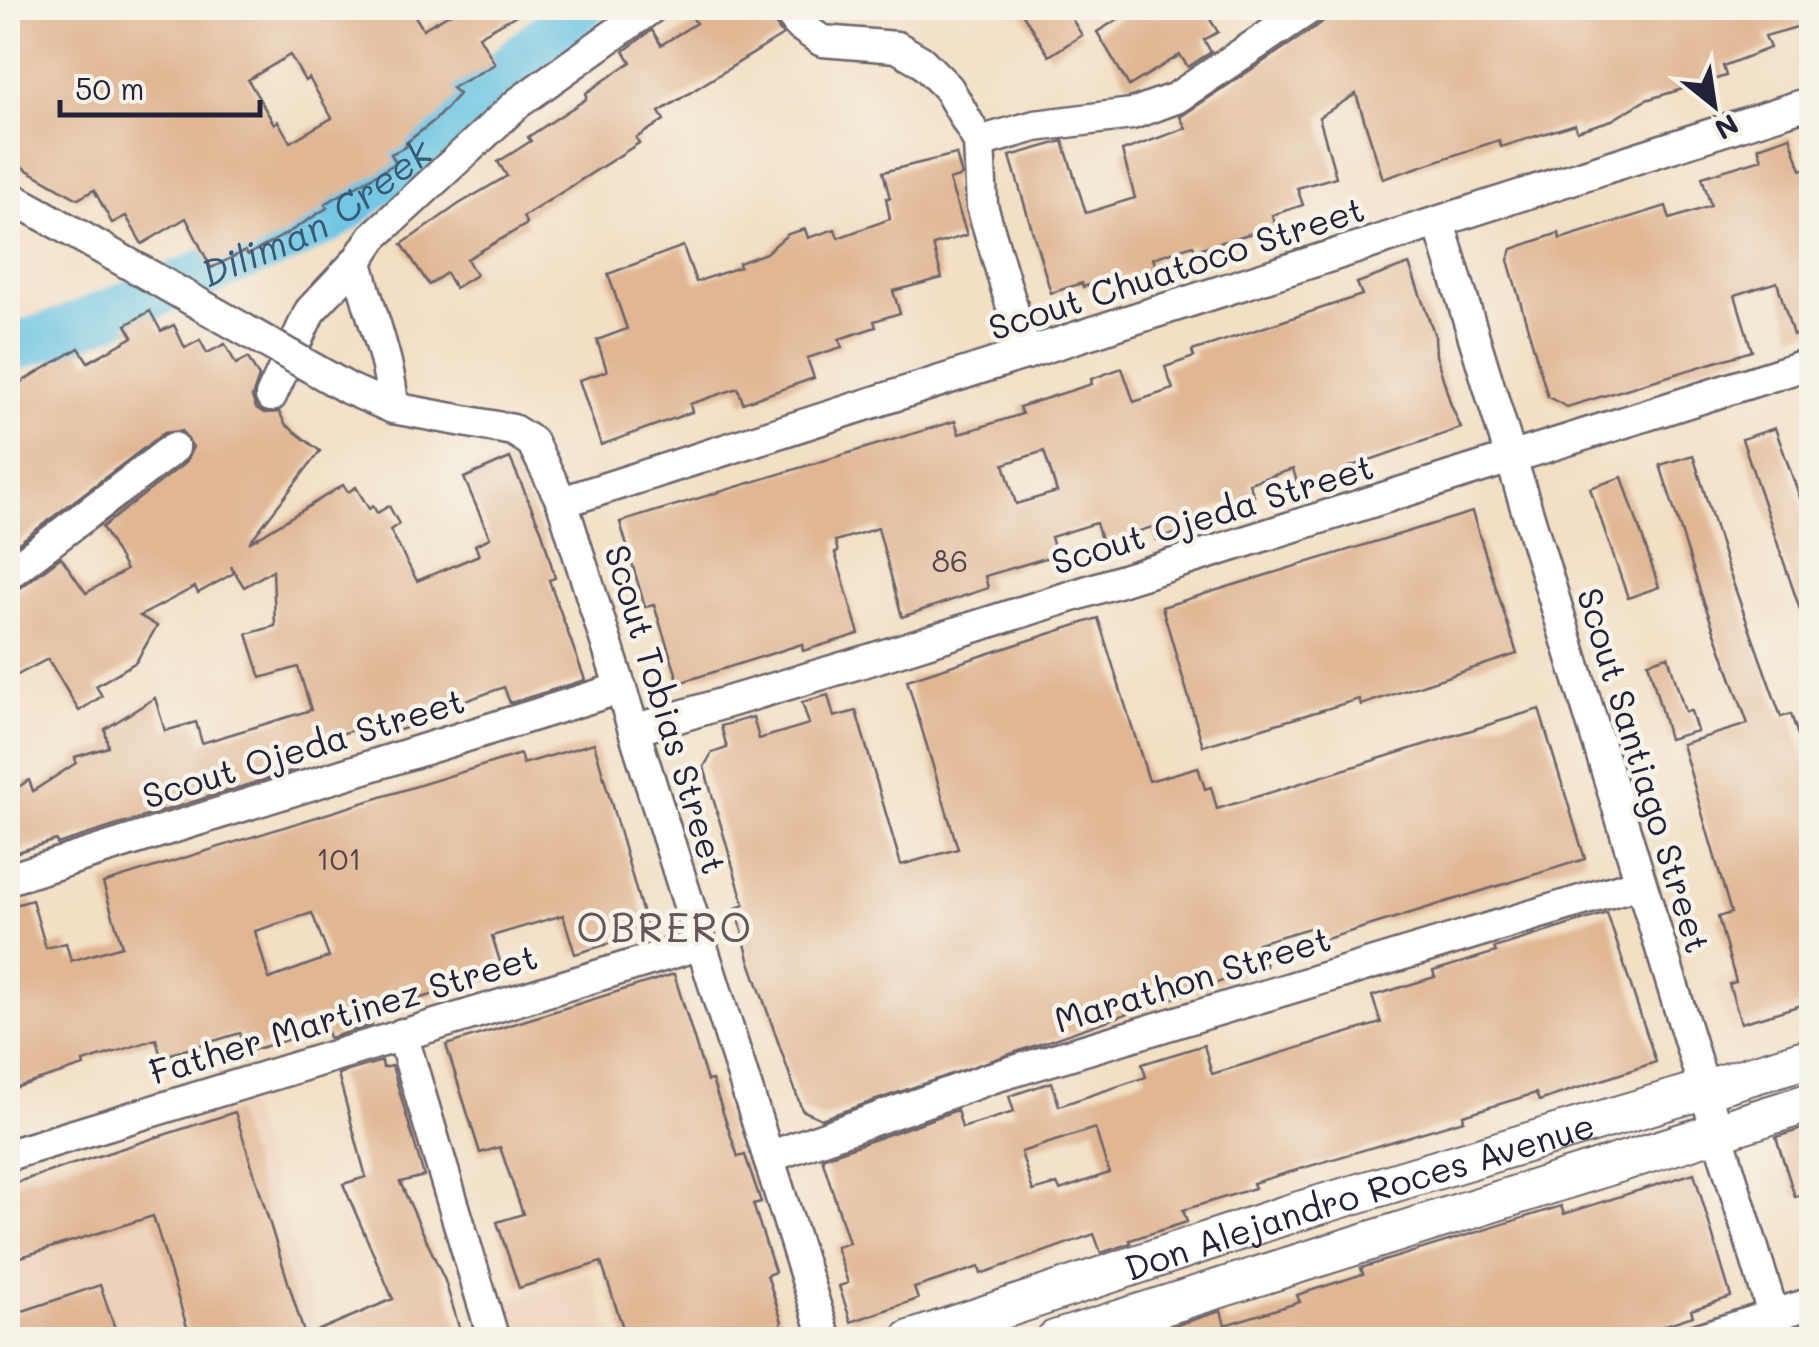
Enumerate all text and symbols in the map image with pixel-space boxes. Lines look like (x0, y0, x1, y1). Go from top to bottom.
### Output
scale bar (60, 55, 260, 117)
north arrow (1664, 55, 1764, 155)
text: 50 m (75, 68, 145, 108)
text: N (1709, 107, 1745, 148)
water label: Diliman Creek (193, 126, 441, 297)
street label: Scout Chuatoco Street (982, 184, 1370, 350)
street label: Scout Ojeda Street (1045, 442, 1379, 584)
street label: Scout Tobias Street (595, 539, 739, 879)
house number: 86 (932, 540, 968, 580)
street label: Scout Santiago Street (1568, 582, 1722, 958)
street label: Scout Ojeda Street (136, 676, 470, 818)
house number: 101 (316, 838, 362, 878)
district label: OBRERO (576, 900, 754, 952)
street label: Marathon Street (1048, 914, 1336, 1042)
street label: Father Martinez Street (143, 932, 543, 1094)
street label: Don Alejandro Roces Avenue (1118, 1101, 1600, 1290)

